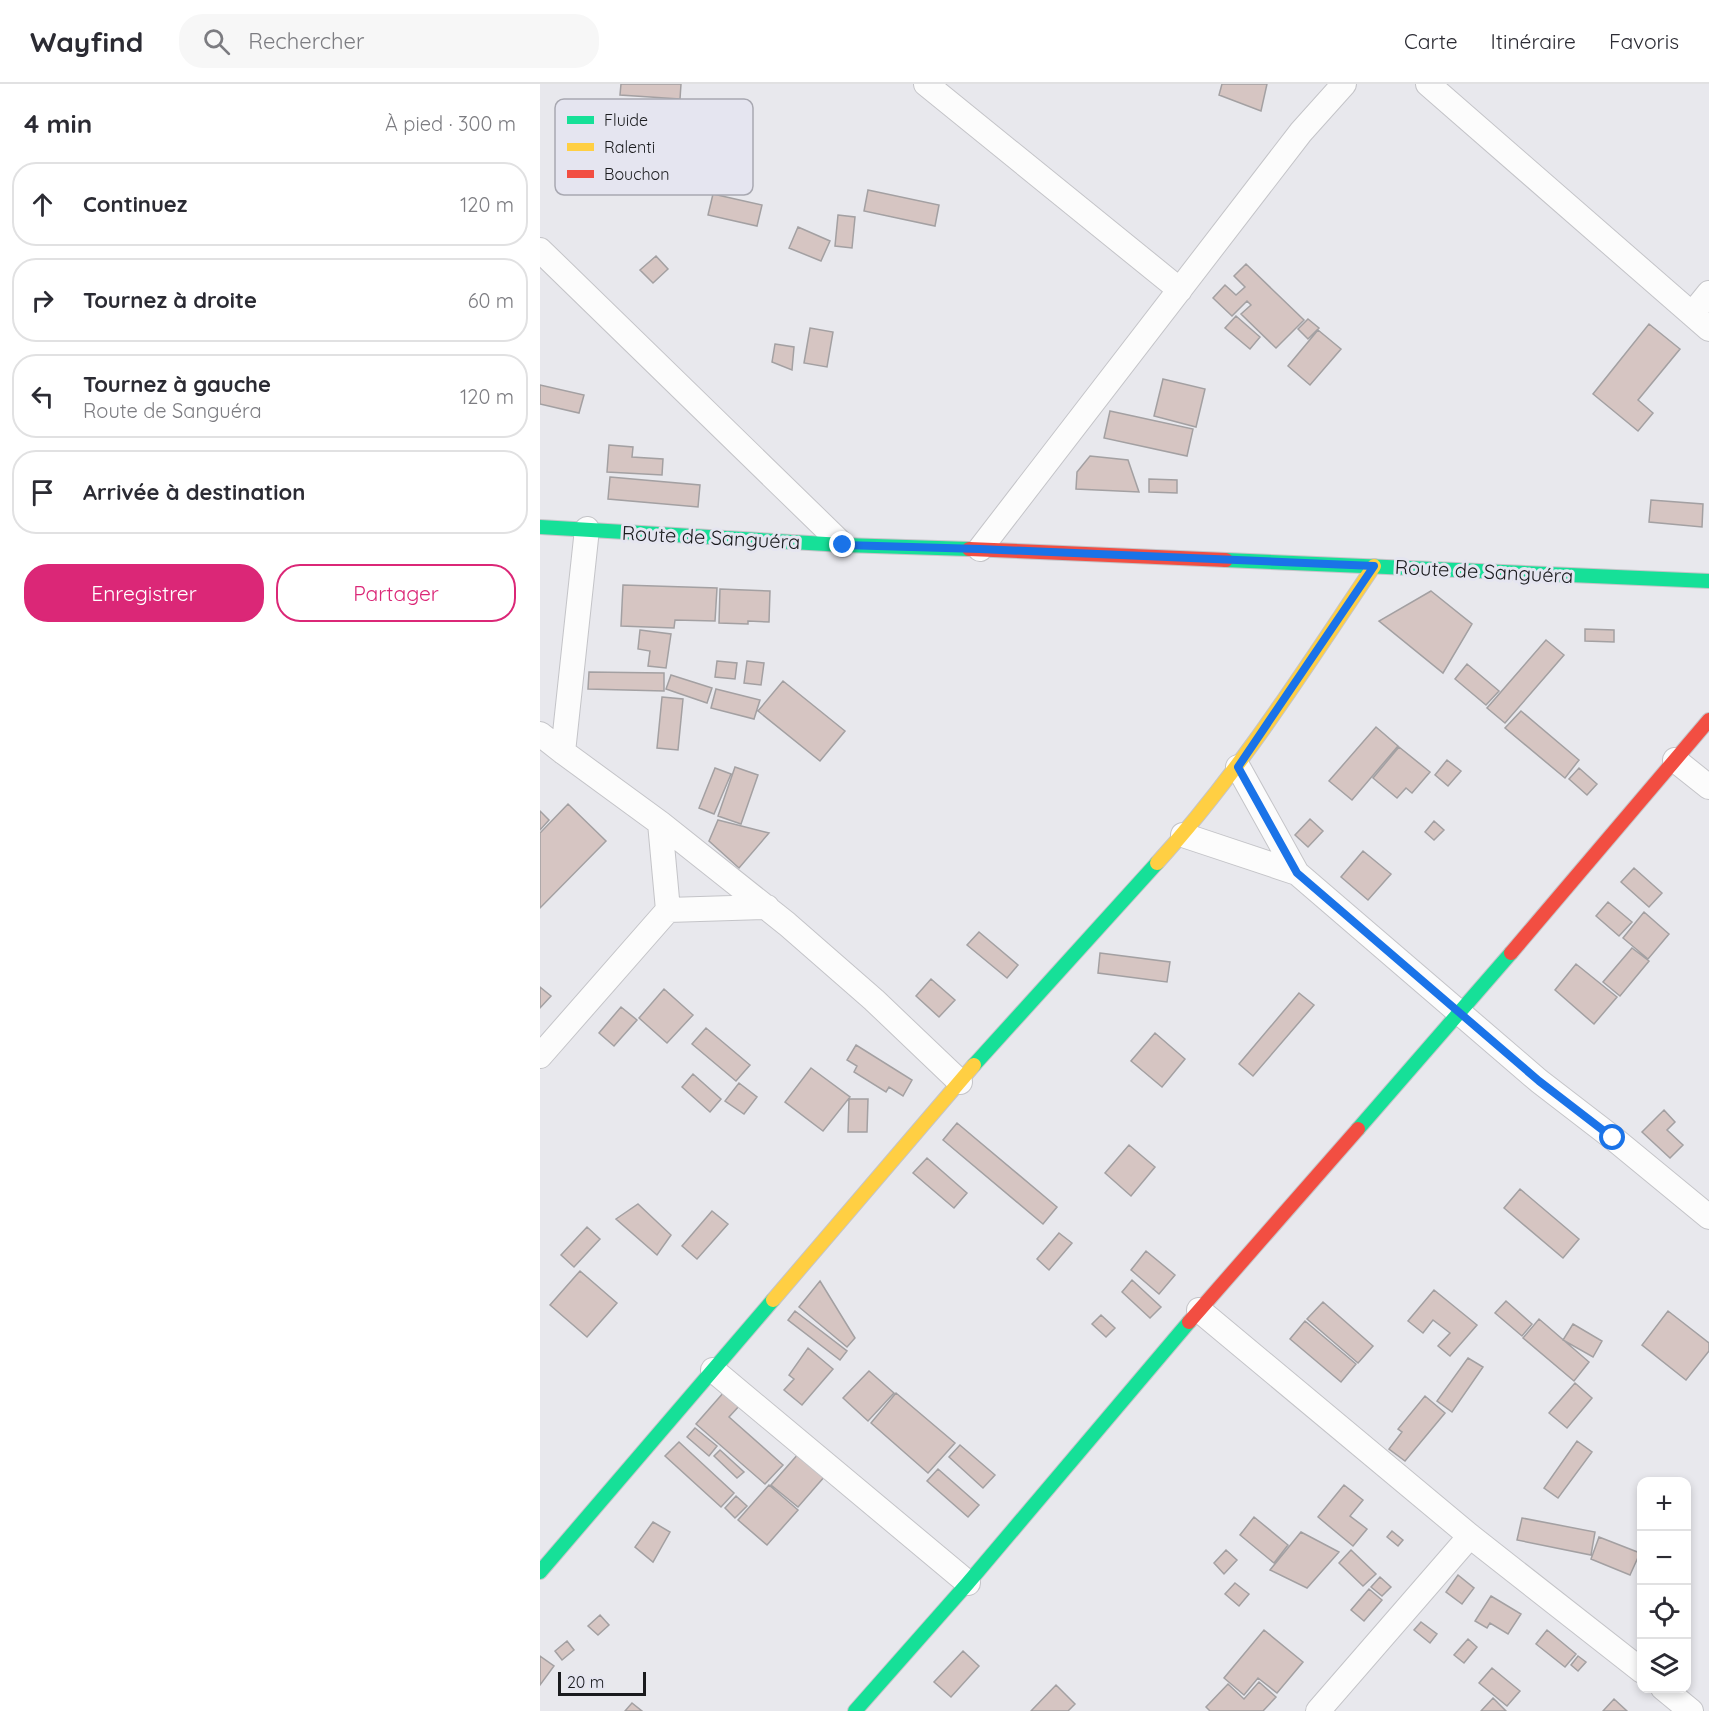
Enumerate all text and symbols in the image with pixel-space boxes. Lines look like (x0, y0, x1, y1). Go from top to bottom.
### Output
search box (179, 14, 599, 68)
text: Wayfind (30, 24, 143, 59)
icon: search (200, 25, 233, 58)
text: Rechercher (248, 27, 364, 55)
text: Carte (1404, 28, 1458, 54)
text: Itinéraire (1491, 28, 1576, 54)
text: Favoris (1609, 28, 1679, 54)
legend (555, 99, 753, 195)
text: 4 min (24, 107, 92, 140)
text: Fluide (604, 110, 648, 130)
text: À pied · 300 m (385, 111, 516, 136)
text: Ralenti (604, 137, 655, 157)
text: Bouchon (604, 164, 669, 184)
icon: ahead (26, 188, 59, 221)
text: Continuez (83, 190, 187, 218)
text: 120 m (460, 192, 514, 217)
icon: right (26, 284, 59, 317)
text: Tournez à droite (83, 286, 257, 314)
text: 60 m (468, 288, 514, 313)
text: Tournez à gauche (83, 370, 271, 398)
icon: left (26, 380, 59, 413)
text: 120 m (460, 384, 514, 409)
text: Route de Sanguéra (83, 398, 262, 423)
icon: arrive (26, 476, 59, 509)
text: Arrivée à destination (83, 478, 305, 506)
street label: Route de Sanguéra (621, 520, 801, 554)
route end (829, 531, 855, 557)
street label: Route de Sanguéra (1394, 554, 1574, 588)
button: Enregistrer (24, 564, 264, 622)
button: Partager (276, 564, 516, 622)
route start (1599, 1124, 1625, 1150)
map controls (1637, 1477, 1691, 1693)
button: + (1637, 1477, 1691, 1531)
button: − (1637, 1531, 1691, 1585)
button: locate (1637, 1585, 1691, 1639)
button: layers (1637, 1639, 1691, 1693)
scale bar (558, 1669, 646, 1696)
text: 20 m (567, 1672, 604, 1692)

